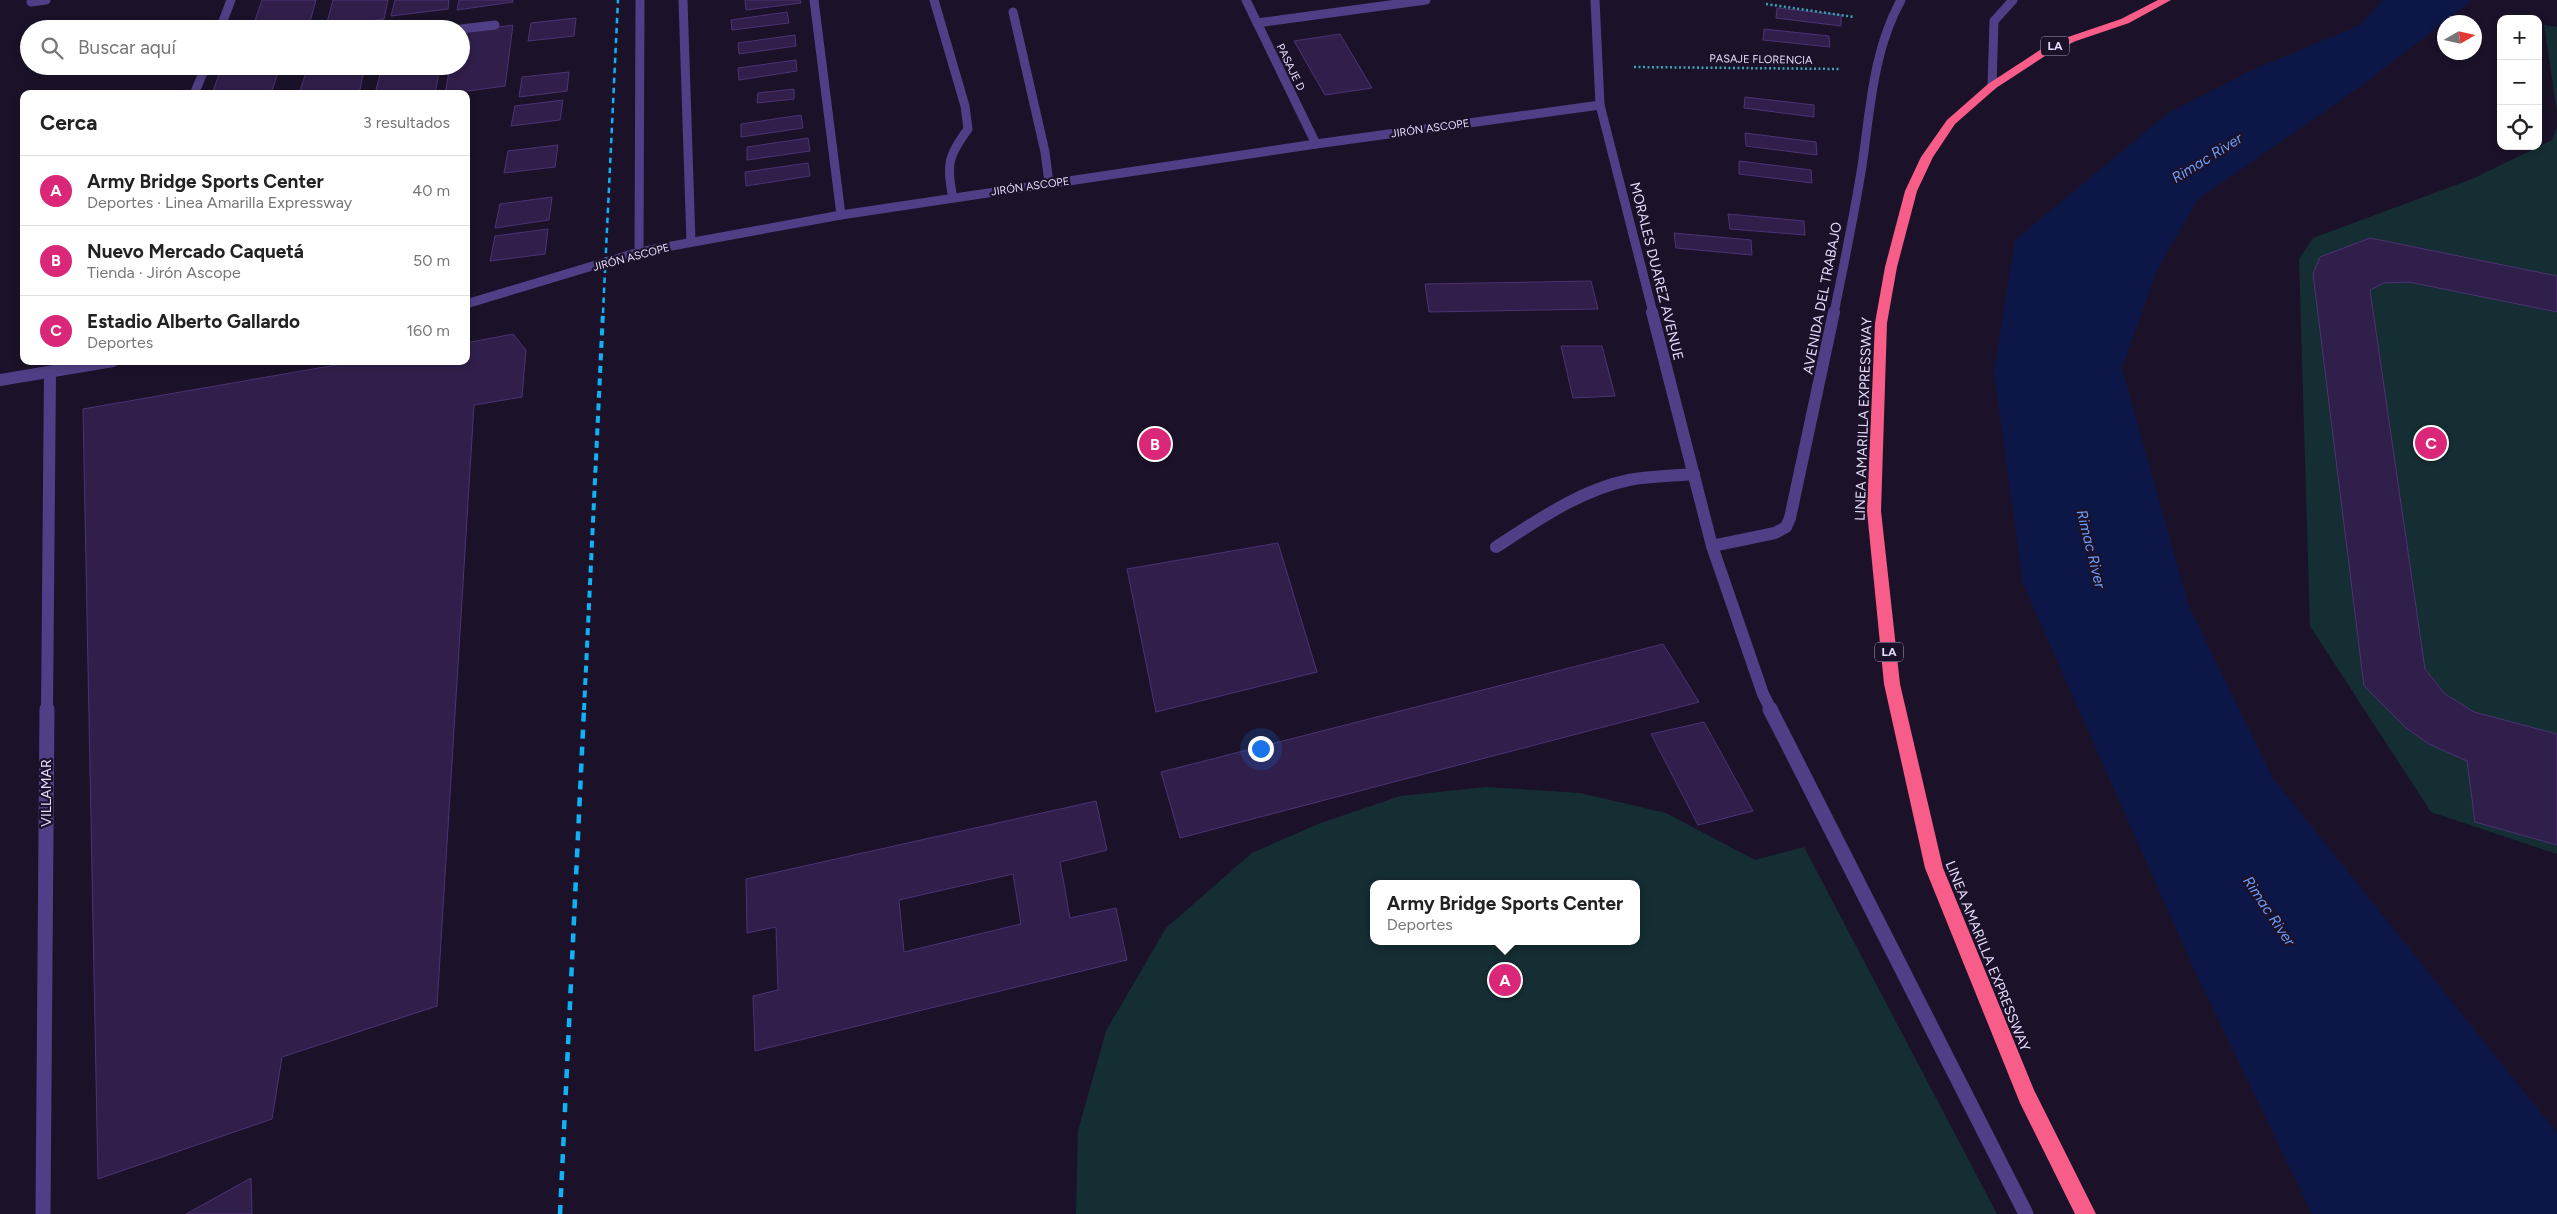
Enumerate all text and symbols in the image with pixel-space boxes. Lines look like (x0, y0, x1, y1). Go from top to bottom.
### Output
north arrow (2437, 15, 2482, 60)
map controls (2497, 15, 2542, 150)
button: + (2497, 15, 2542, 60)
search box (20, 20, 470, 75)
icon: search (38, 34, 66, 62)
text: Buscar aquí (78, 36, 176, 59)
road number: LA (2041, 36, 2069, 56)
street label: PASAJE D (1274, 42, 1308, 93)
street label: PASAJE FLORENCIA (1709, 52, 1813, 67)
button: − (2497, 60, 2542, 105)
button: locate (2497, 105, 2542, 150)
text: Cerca (40, 110, 97, 135)
text: 3 resultados (363, 113, 450, 132)
street label: JIRÓN ASCOPE (1390, 116, 1470, 140)
water label: Rimac River (2168, 129, 2247, 187)
text: Army Bridge Sports Center (87, 170, 324, 193)
street label: JIRÓN ASCOPE (990, 174, 1070, 198)
street label: MORALES DUAREZ AVENUE (1626, 180, 1687, 362)
text: A (50, 181, 62, 200)
text: 40 m (412, 181, 450, 200)
text: Deportes · Linea Amarilla Expressway (87, 193, 352, 212)
street label: AVENIDA DEL TRABAJO (1799, 220, 1846, 376)
text: Nuevo Mercado Caquetá (87, 240, 304, 263)
street label: JIRÓN ASCOPE (591, 240, 671, 274)
text: B (51, 251, 61, 270)
text: 50 m (413, 251, 450, 270)
text: Tienda · Jirón Ascope (87, 263, 241, 282)
text: Estadio Alberto Gallardo (87, 310, 300, 333)
street label: LINEA AMARILLA EXPRESSWAY (1851, 316, 1876, 521)
text: C (50, 321, 62, 340)
text: 160 m (407, 321, 450, 340)
text: Deportes (87, 333, 153, 352)
pin: C (2415, 424, 2447, 462)
pin: B (1139, 425, 1171, 463)
water label: Rimac River (2073, 508, 2110, 591)
road number: LA (1875, 642, 1903, 662)
your location (1248, 736, 1274, 762)
street label: VILLAMAR (38, 759, 55, 827)
street label: LINEA AMARILLA EXPRESSWAY (1941, 858, 2034, 1054)
water label: Rimac River (2239, 873, 2299, 950)
popup (1370, 880, 1640, 945)
text: Army Bridge Sports Center (1387, 892, 1623, 915)
text: Deportes (1387, 915, 1453, 934)
pin: A (1489, 961, 1521, 999)

